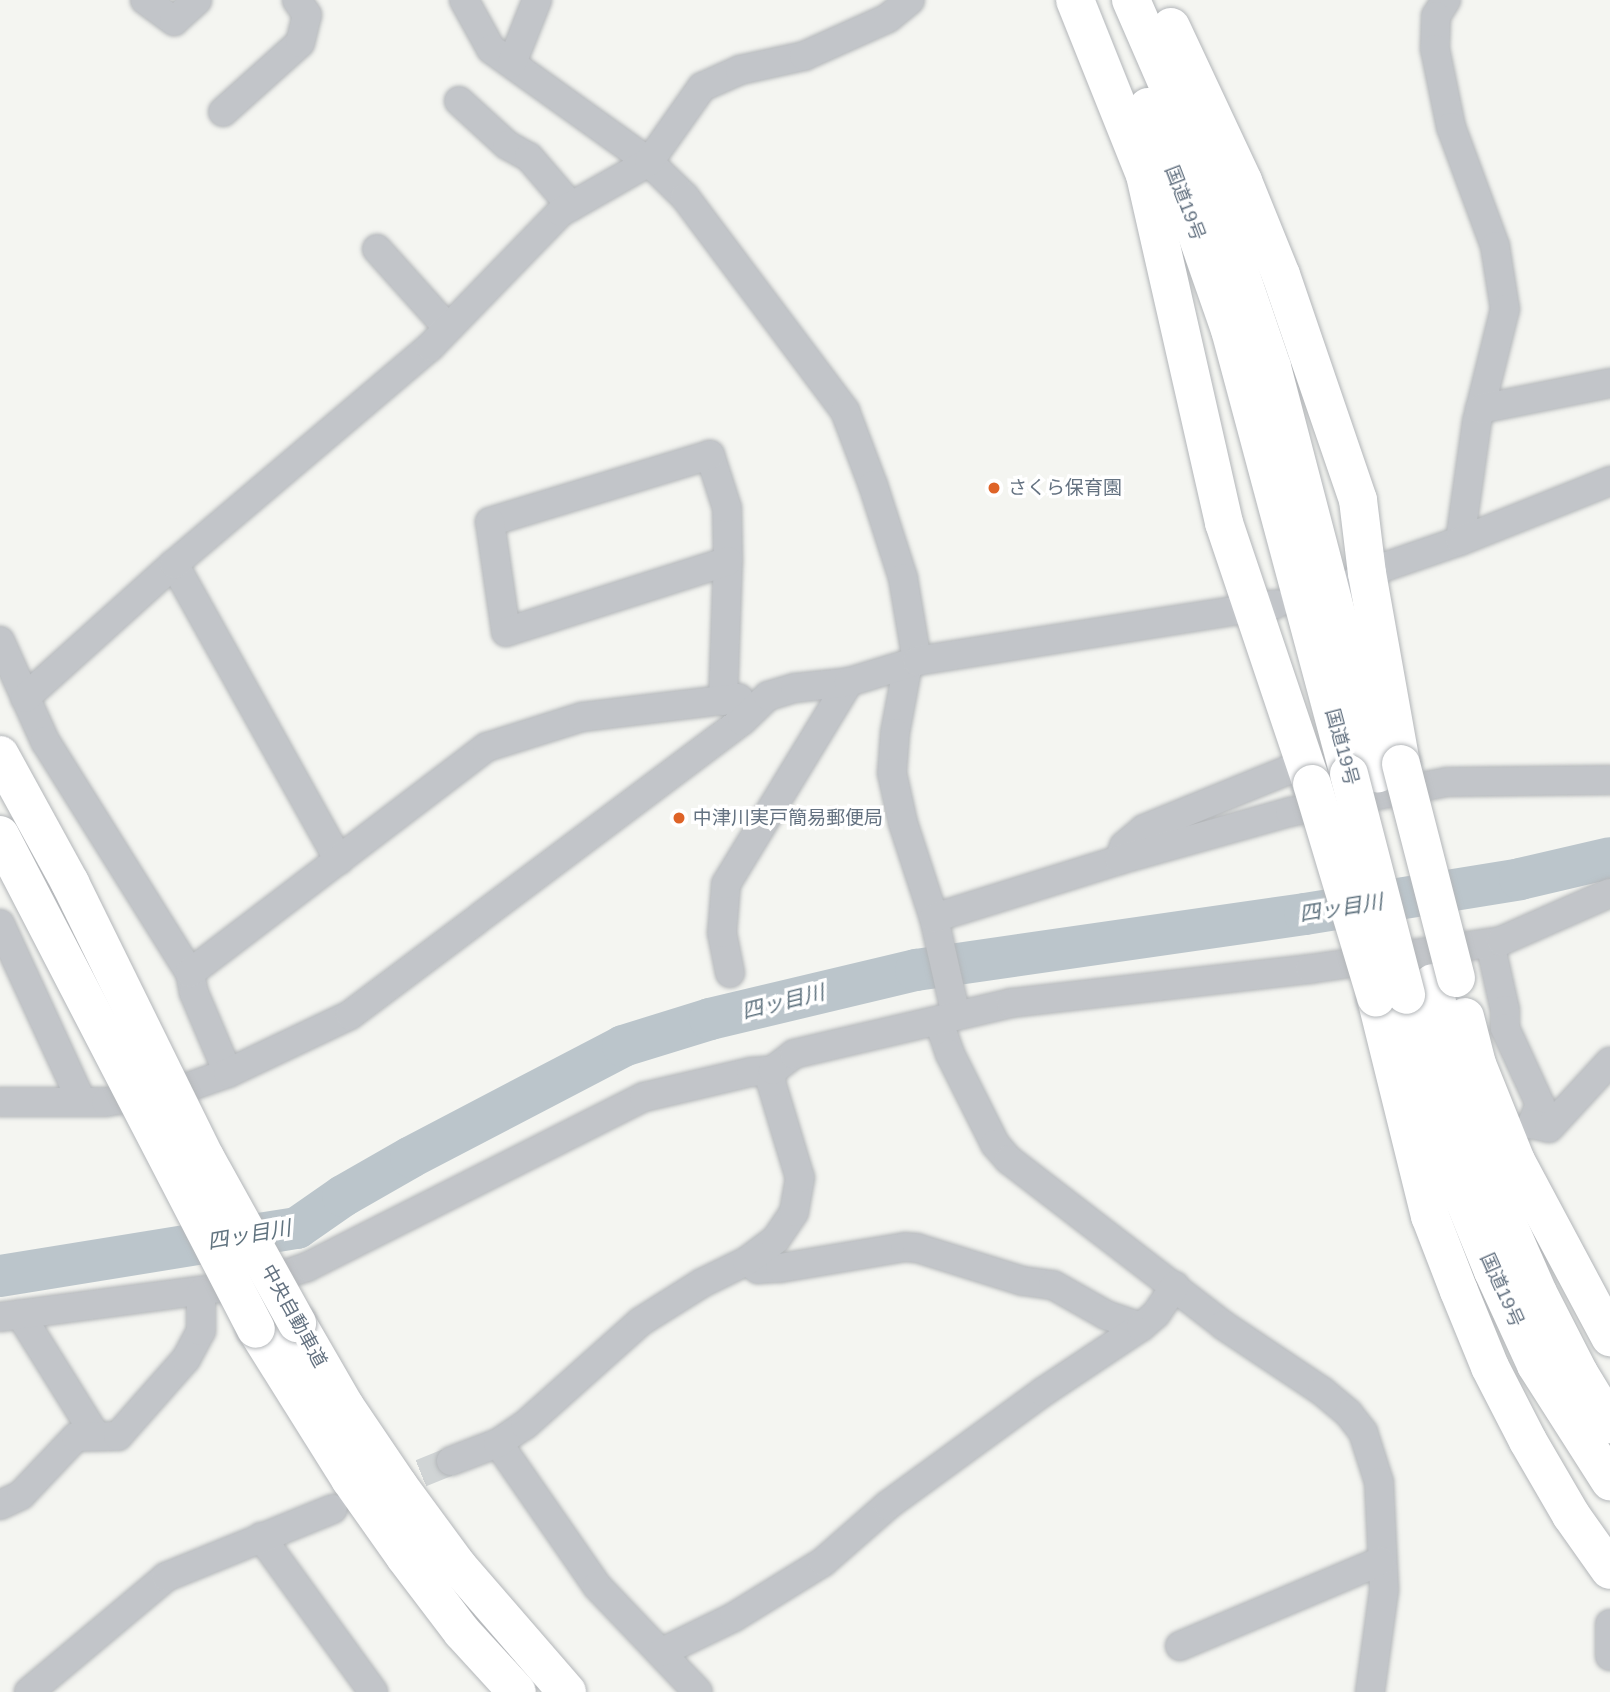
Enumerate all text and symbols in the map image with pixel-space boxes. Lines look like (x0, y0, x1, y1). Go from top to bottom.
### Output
street label: 国道19号 (1160, 162, 1210, 244)
place label: さくら保育園 (1008, 477, 1122, 499)
marker: さくら保育園 (986, 480, 1002, 496)
street label: 国道19号 (1321, 706, 1363, 788)
place label: 中津川実戸簡易郵便局 (693, 807, 883, 829)
marker: 中津川実戸簡易郵便局 (671, 810, 687, 826)
water label: 四ッ目川 (1298, 889, 1384, 927)
water label: 四ッ目川 (739, 980, 827, 1024)
water label: 四ッ目川 (205, 1215, 293, 1255)
street label: 国道19号 (1476, 1250, 1528, 1330)
street label: 中央自動車道 (256, 1261, 332, 1371)

